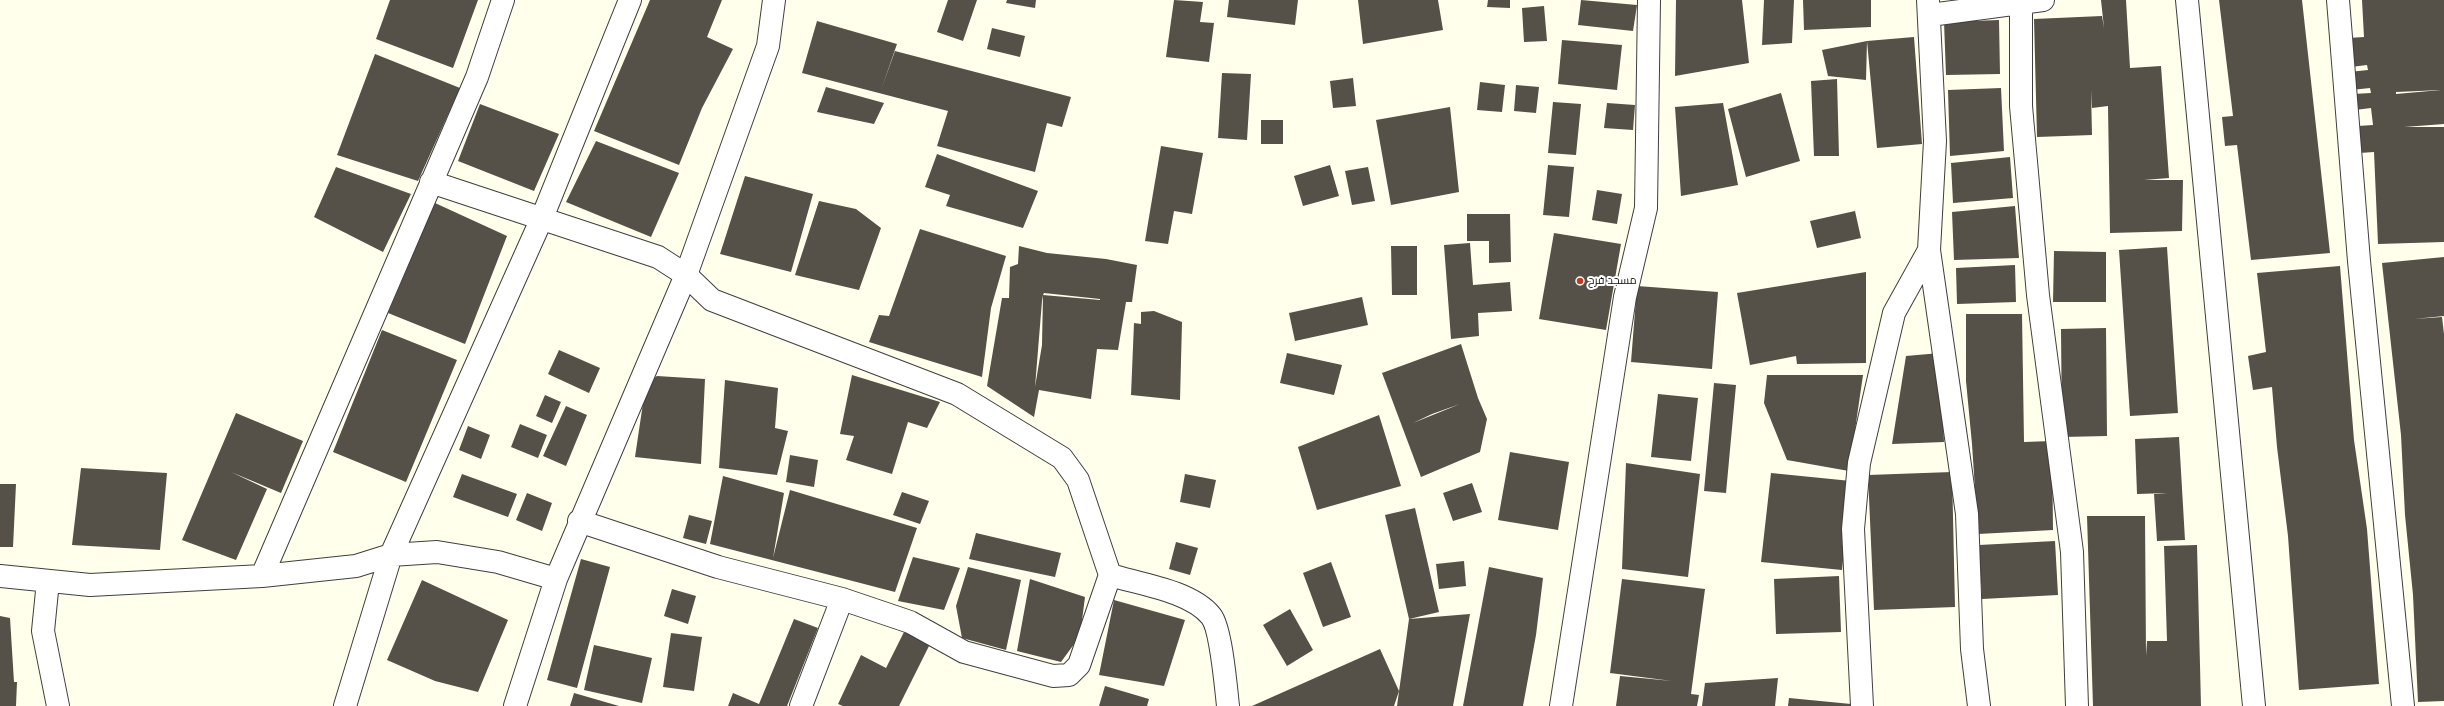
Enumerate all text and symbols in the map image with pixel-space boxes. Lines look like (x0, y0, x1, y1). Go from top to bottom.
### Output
place label: مسجد فرح (1588, 274, 1637, 288)
marker: مسجد فرح (1575, 276, 1585, 286)

